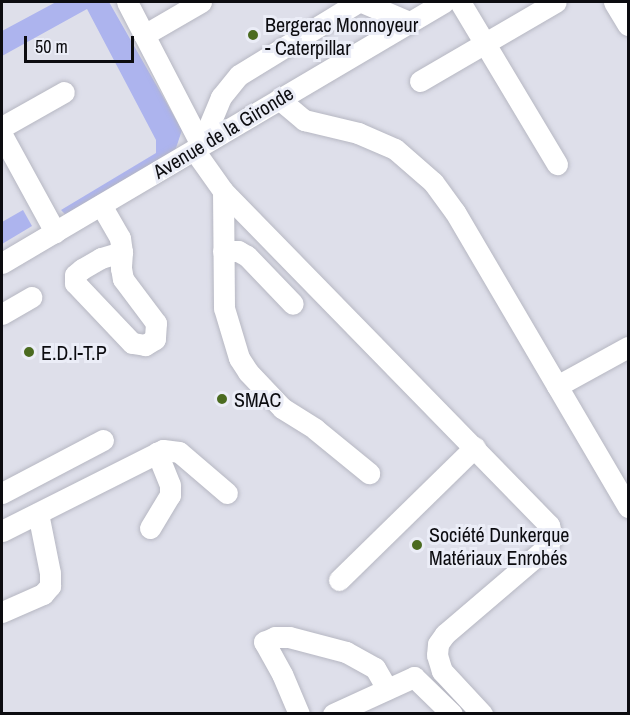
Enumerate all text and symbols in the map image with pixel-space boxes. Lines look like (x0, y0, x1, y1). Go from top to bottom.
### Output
place label: Bergerac Monnoyeur - Caterpillar (265, 12, 418, 59)
scale bar (27, 24, 136, 62)
marker: Bergerac Monnoyeur - Caterpillar (246, 28, 260, 42)
text: 50 m (35, 34, 68, 59)
street label: Avenue de la Gironde (149, 81, 297, 183)
place label: E.D.I-T.P (41, 340, 107, 364)
marker: E.D.I-T.P (22, 345, 36, 359)
place label: SMAC (234, 387, 281, 411)
marker: SMAC (215, 392, 229, 406)
place label: Société Dunkerque Matériaux Enrobés (429, 522, 569, 569)
marker: Société Dunkerque Matériaux Enrobés (410, 538, 424, 552)

